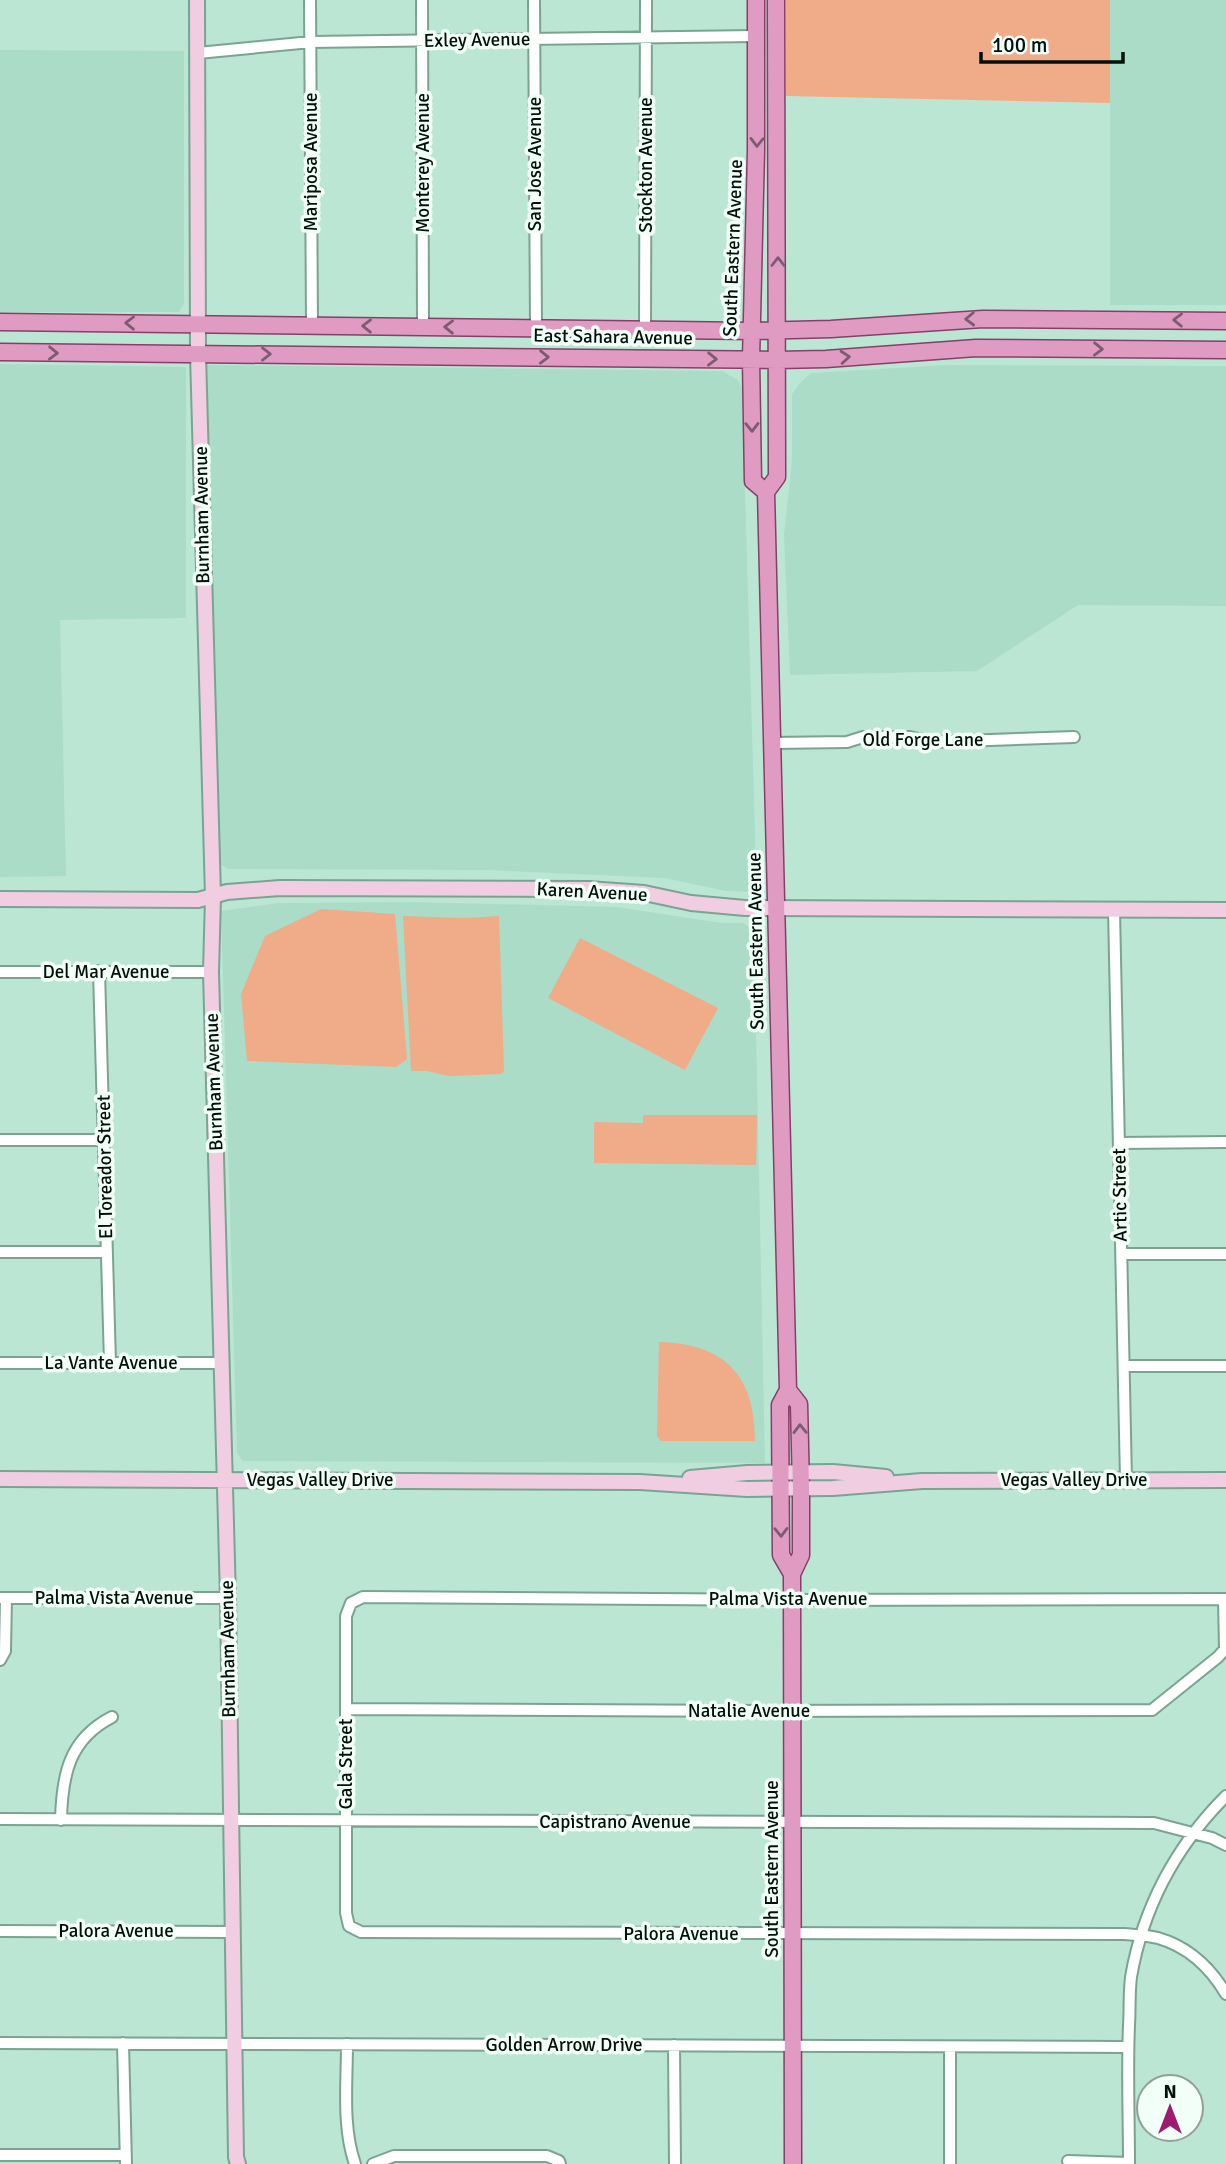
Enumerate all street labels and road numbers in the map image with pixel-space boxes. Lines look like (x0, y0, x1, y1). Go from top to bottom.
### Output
street label: Exley Avenue (423, 27, 531, 53)
street label: Mariposa Avenue (299, 93, 323, 231)
street label: Monterey Avenue (411, 93, 435, 233)
street label: San Jose Avenue (523, 97, 547, 231)
street label: Stockton Avenue (634, 97, 658, 233)
street label: South Eastern Avenue (718, 159, 748, 337)
street label: East Sahara Avenue (533, 324, 693, 350)
street label: Burnham Avenue (189, 446, 215, 584)
street label: Old Forge Lane (862, 728, 984, 752)
street label: South Eastern Avenue (742, 852, 770, 1030)
street label: Karen Avenue (536, 877, 648, 907)
street label: Del Mar Avenue (42, 960, 170, 984)
street label: Burnham Avenue (200, 1013, 228, 1151)
street label: El Toreador Street (92, 1094, 118, 1239)
street label: Artic Street (1107, 1148, 1133, 1242)
street label: La Vante Avenue (44, 1351, 178, 1375)
street label: Vegas Valley Drive (246, 1468, 394, 1492)
street label: Vegas Valley Drive (1000, 1468, 1148, 1492)
street label: Burnham Avenue (215, 1580, 241, 1718)
street label: Palma Vista Avenue (35, 1586, 193, 1610)
street label: Palma Vista Avenue (709, 1587, 867, 1611)
street label: Natalie Avenue (688, 1699, 810, 1723)
street label: Gala Street (334, 1718, 358, 1809)
street label: South Eastern Avenue (760, 1780, 784, 1958)
street label: Capistrano Avenue (539, 1810, 691, 1834)
street label: Palora Avenue (58, 1919, 174, 1943)
street label: Palora Avenue (623, 1922, 739, 1946)
street label: Golden Arrow Drive (485, 2033, 643, 2057)

